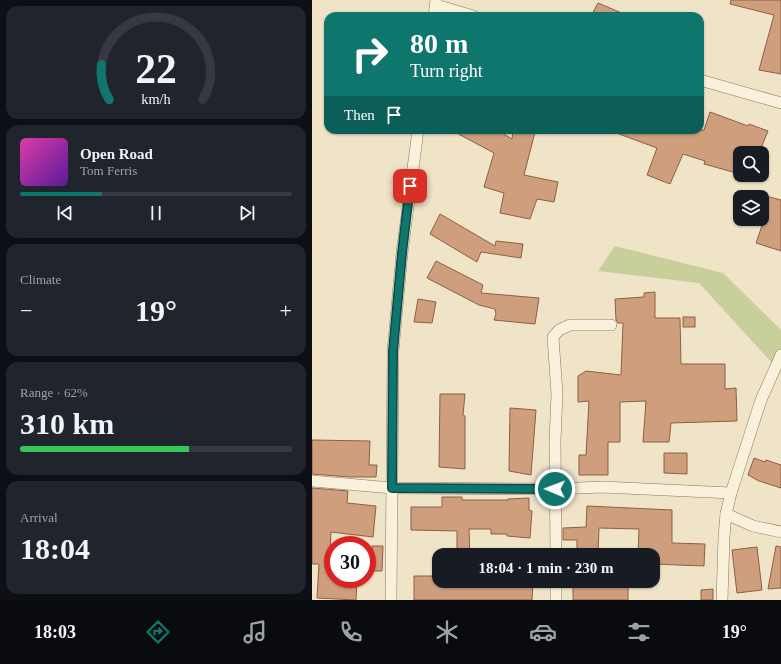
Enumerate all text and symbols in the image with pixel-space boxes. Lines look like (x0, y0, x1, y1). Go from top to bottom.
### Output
icon: right (344, 28, 396, 80)
text: 80 m (410, 28, 468, 59)
text: 22 (135, 46, 177, 92)
text: Turn right (410, 61, 483, 81)
text: km/h (141, 91, 171, 107)
icon: arrive (383, 104, 405, 126)
text: Then (344, 107, 375, 123)
text: Open Road (80, 146, 153, 162)
map controls (733, 146, 769, 226)
button: search (733, 146, 769, 182)
text: Tom Ferris (80, 163, 137, 178)
pin (393, 169, 427, 203)
icon: arrive (399, 175, 421, 197)
button: layers (733, 190, 769, 226)
icon: previous (54, 202, 76, 224)
icon: pause (145, 202, 167, 224)
icon: next (236, 202, 258, 224)
text: Climate (20, 272, 61, 287)
text: 19° (135, 294, 177, 327)
text: − (20, 298, 32, 323)
text: + (280, 298, 292, 323)
text: Range · 62% (20, 385, 88, 400)
text: 310 km (20, 407, 114, 440)
position arrow (534, 468, 576, 510)
text: Arrival (20, 510, 58, 525)
text: 18:04 (20, 532, 90, 565)
speed limit sign: 30 (324, 536, 376, 588)
text: 18:04 · 1 min · 230 m (479, 560, 614, 576)
icon: directions (144, 618, 172, 646)
icon: music (241, 618, 269, 646)
icon: phone (337, 618, 365, 646)
icon: climate (433, 618, 461, 646)
icon: car (529, 618, 557, 646)
icon: filters (625, 618, 653, 646)
text: 18:03 (34, 622, 76, 642)
text: 19° (722, 622, 747, 642)

